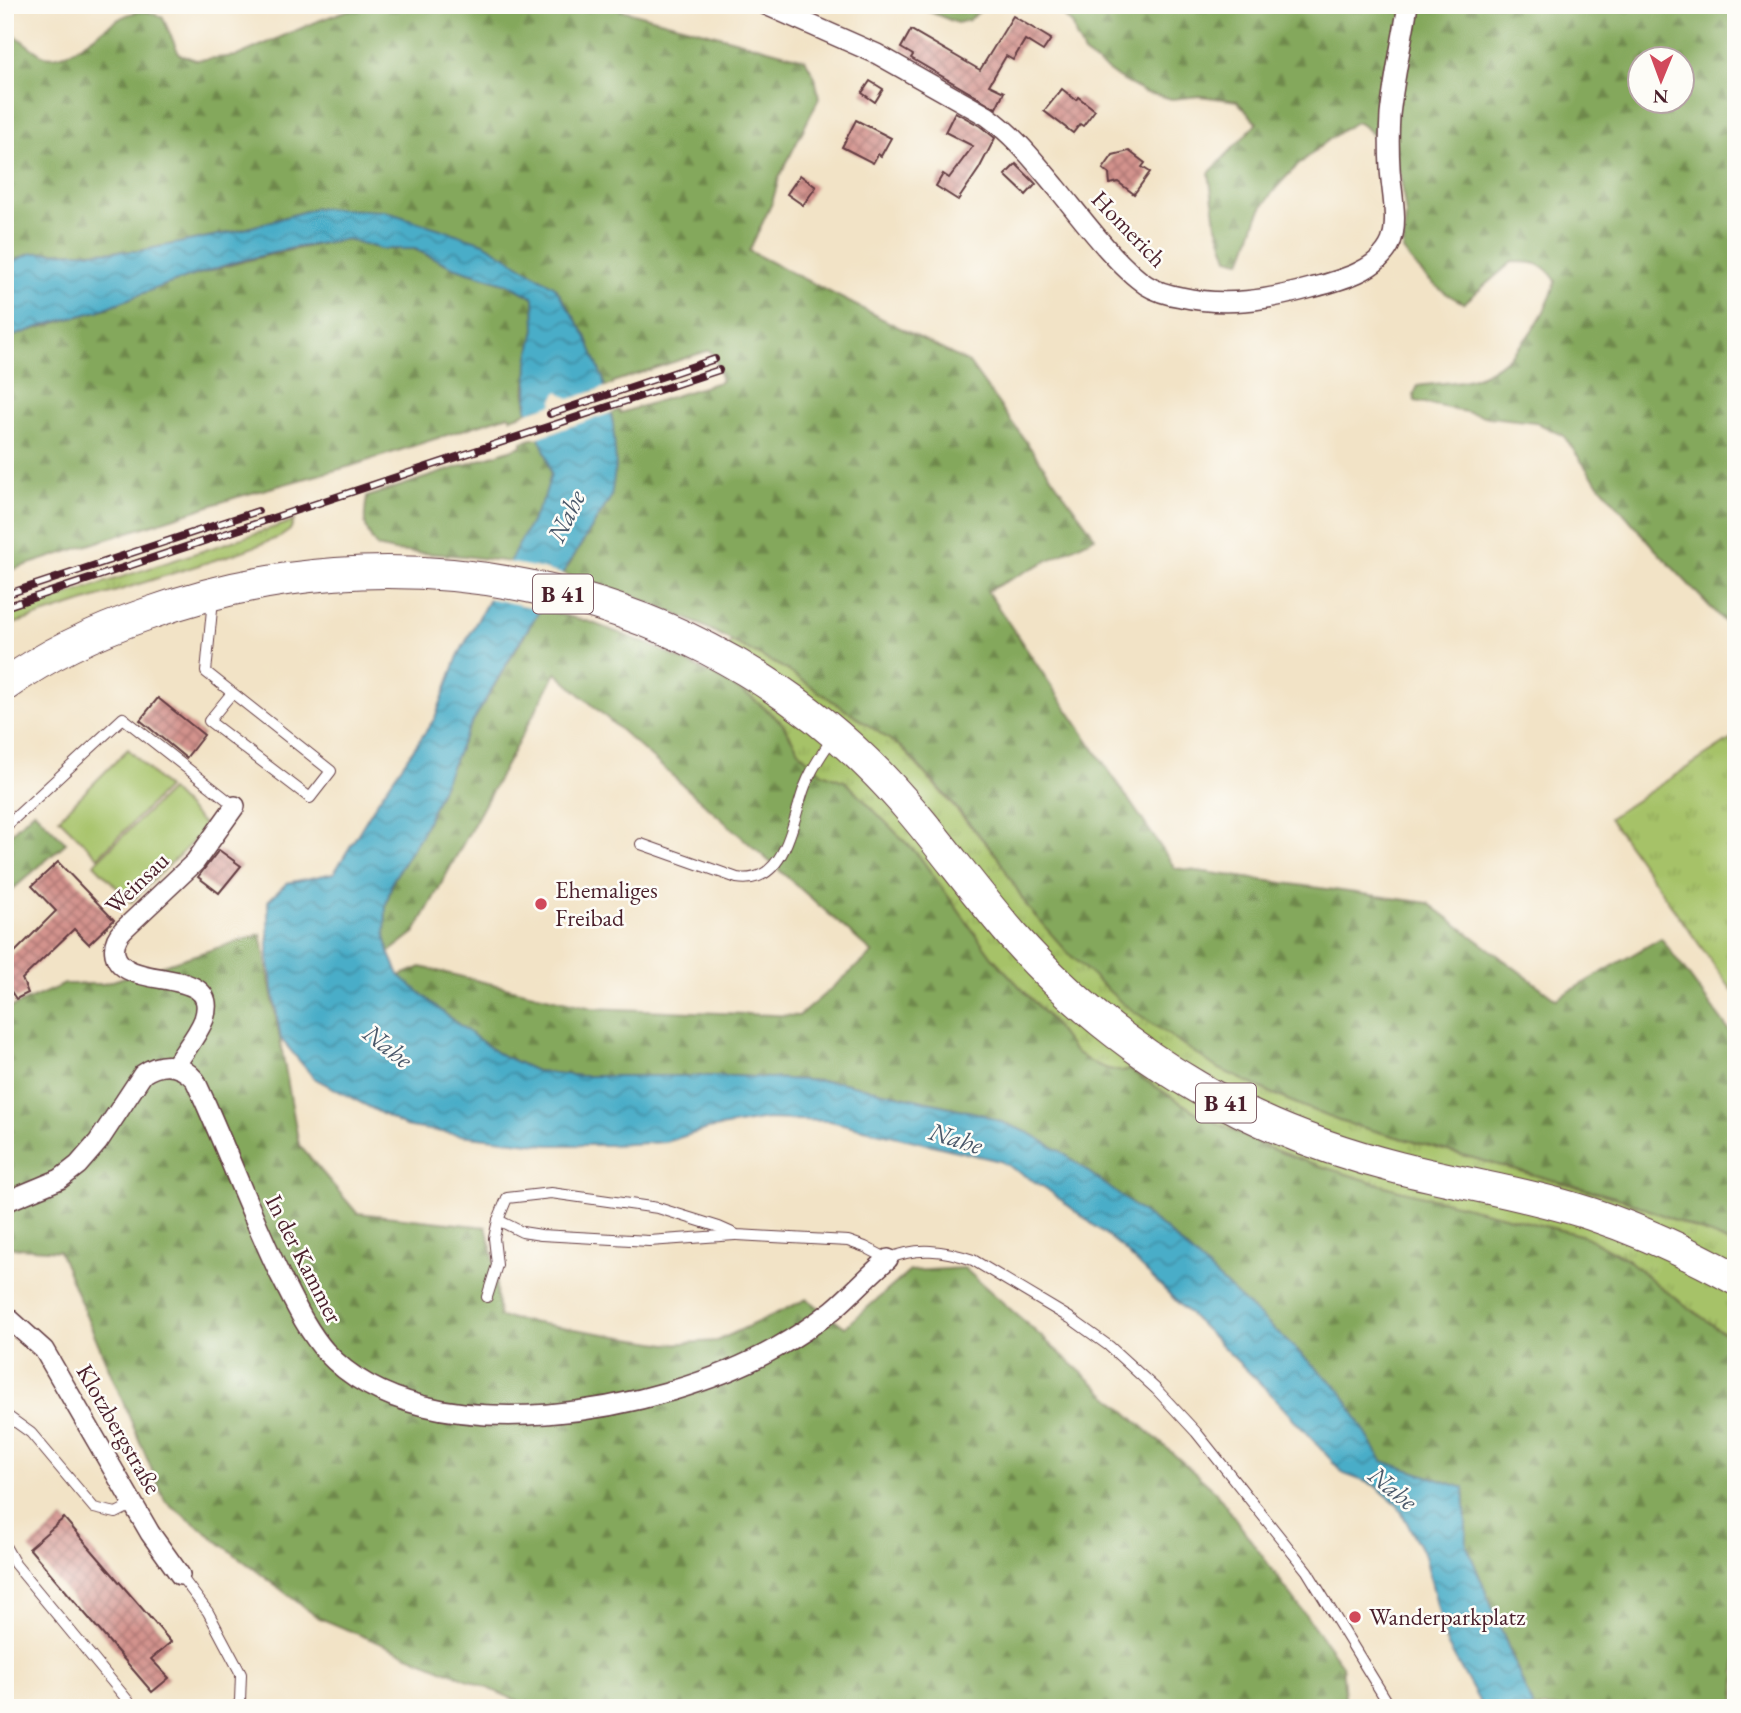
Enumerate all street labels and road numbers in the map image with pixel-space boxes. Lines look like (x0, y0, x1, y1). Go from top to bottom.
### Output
street label: Homerich (1085, 184, 1174, 274)
road number: B 41 (533, 574, 593, 614)
street label: Weinsau (98, 844, 176, 921)
road number: B 41 (1196, 1084, 1256, 1122)
street label: In der Kammer (259, 1189, 350, 1328)
street label: Klotzbergstraße (70, 1358, 169, 1499)

